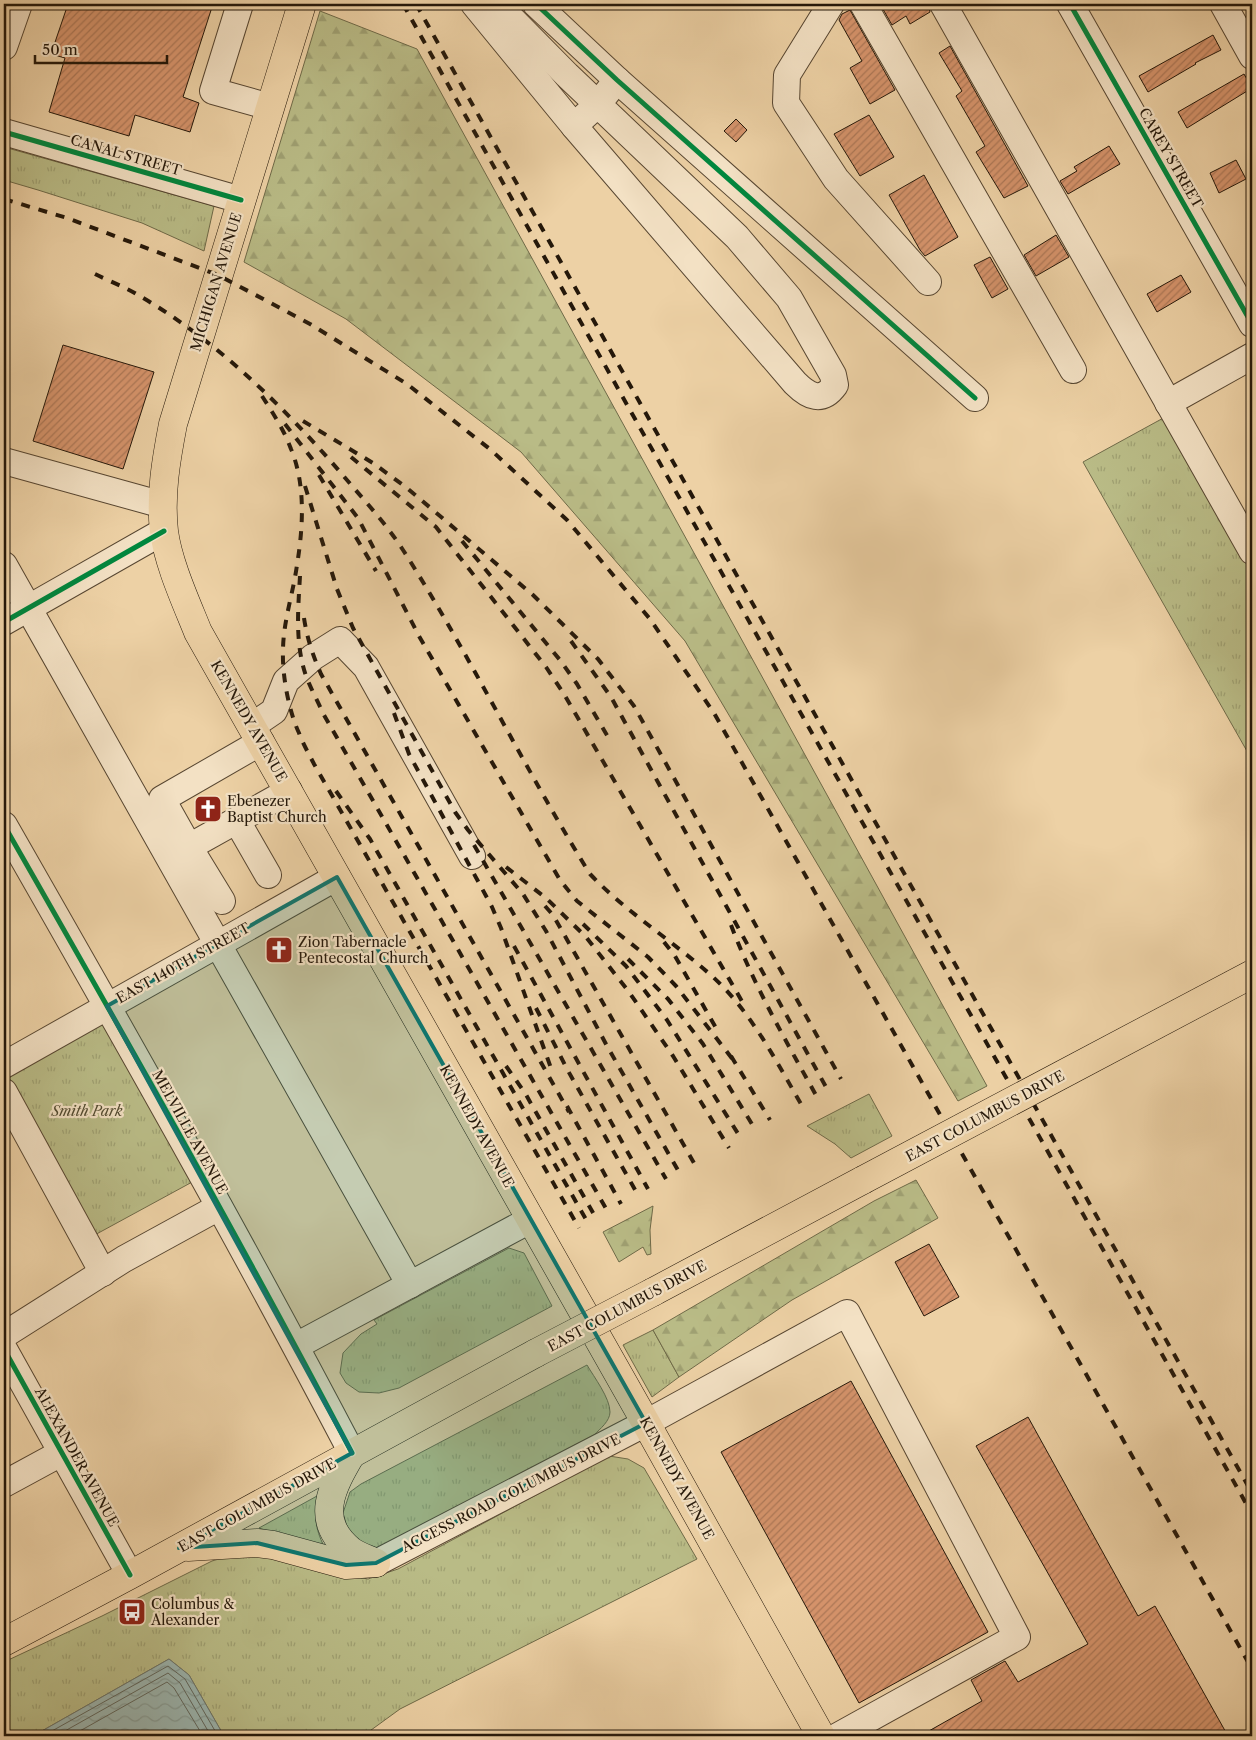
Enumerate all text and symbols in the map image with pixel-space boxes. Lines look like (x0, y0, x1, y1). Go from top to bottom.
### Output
scale bar (35, 32, 168, 64)
text: 50 m (42, 40, 78, 59)
street label: CAREY STREET (1135, 105, 1207, 212)
street label: CANAL STREET (68, 131, 184, 180)
street label: MICHIGAN AVENUE (186, 210, 246, 354)
street label: KENNEDY AVENUE (207, 657, 291, 785)
place label: Ebenezer Baptist Church (227, 792, 327, 826)
church icon: Ebenezer Baptist Church (193, 794, 223, 824)
street label: EAST 140TH STREET (113, 918, 254, 1007)
place label: Zion Tabernacle Pentecostal Church (298, 933, 429, 967)
church icon: Zion Tabernacle Pentecostal Church (264, 935, 294, 965)
street label: KENNEDY AVENUE (436, 1061, 518, 1191)
street label: EAST COLUMBUS DRIVE (902, 1066, 1068, 1166)
street label: MELVILLE AVENUE (148, 1067, 232, 1197)
park label: Smith Park (50, 1102, 123, 1120)
street label: EAST COLUMBUS DRIVE (544, 1256, 710, 1356)
street label: ALEXANDER AVENUE (31, 1383, 123, 1530)
street label: KENNEDY AVENUE (636, 1413, 718, 1543)
street label: ACCESS ROAD COLUMBUS DRIVE (397, 1430, 624, 1557)
street label: EAST COLUMBUS DRIVE (175, 1454, 339, 1556)
place label: Columbus & Alexander (150, 1595, 235, 1629)
bus stop icon: Columbus & Alexander (117, 1597, 147, 1627)

